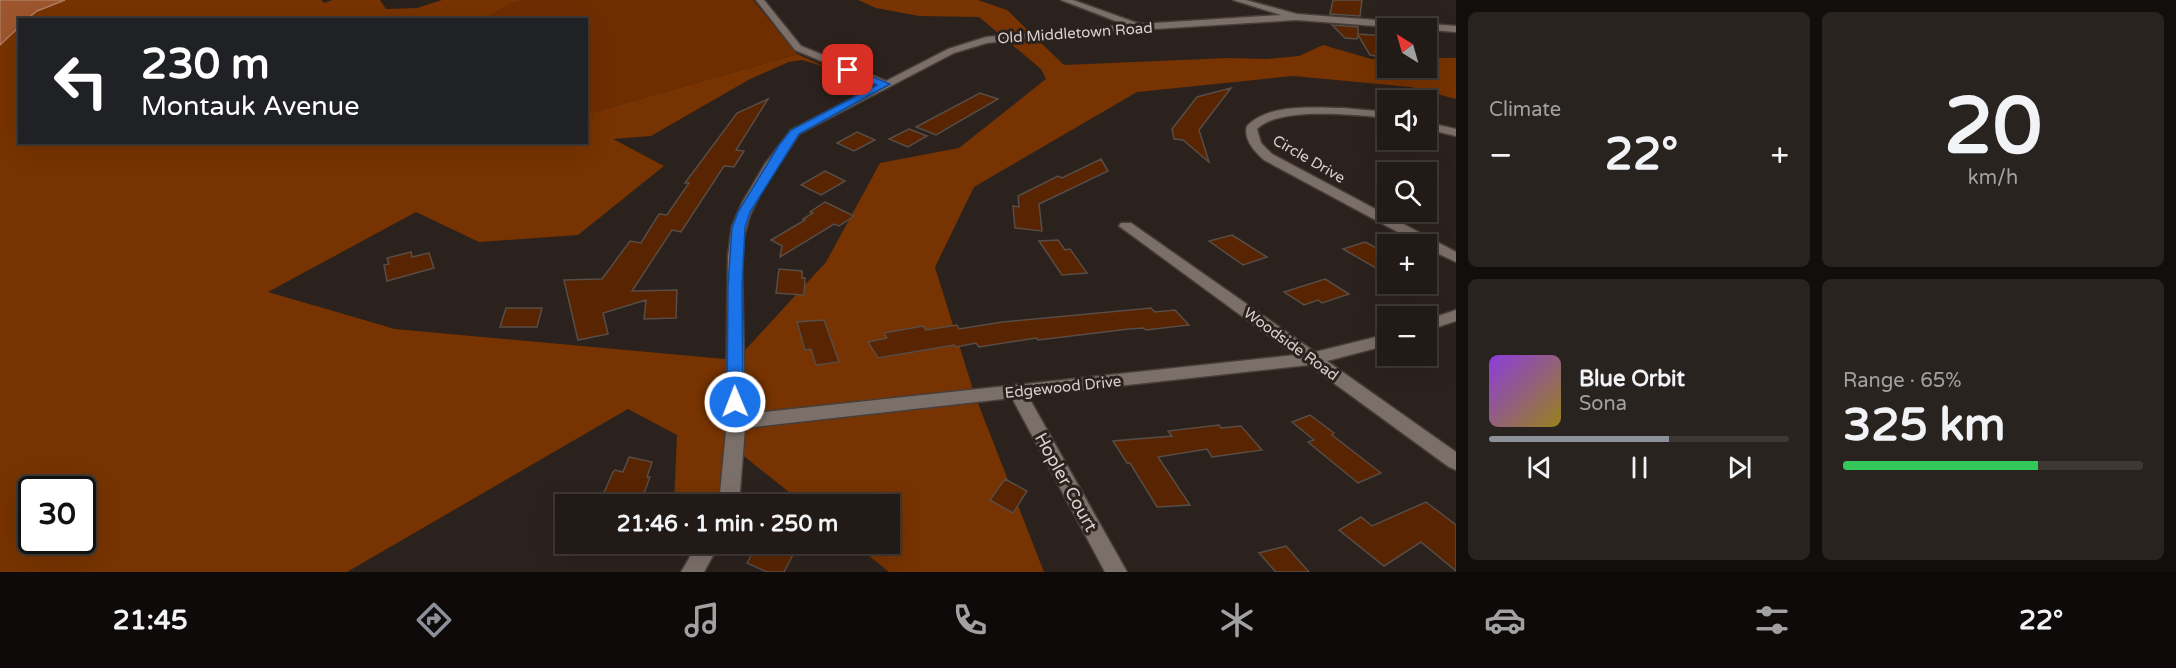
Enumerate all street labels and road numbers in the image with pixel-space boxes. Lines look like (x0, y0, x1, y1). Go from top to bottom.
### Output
street label: Old Middletown Road (997, 19, 1153, 47)
street label: Circle Drive (1270, 131, 1348, 187)
street label: Woodside Road (1240, 304, 1342, 384)
street label: Edgewood Drive (1004, 372, 1122, 402)
street label: Hopler Court (1030, 429, 1102, 535)

